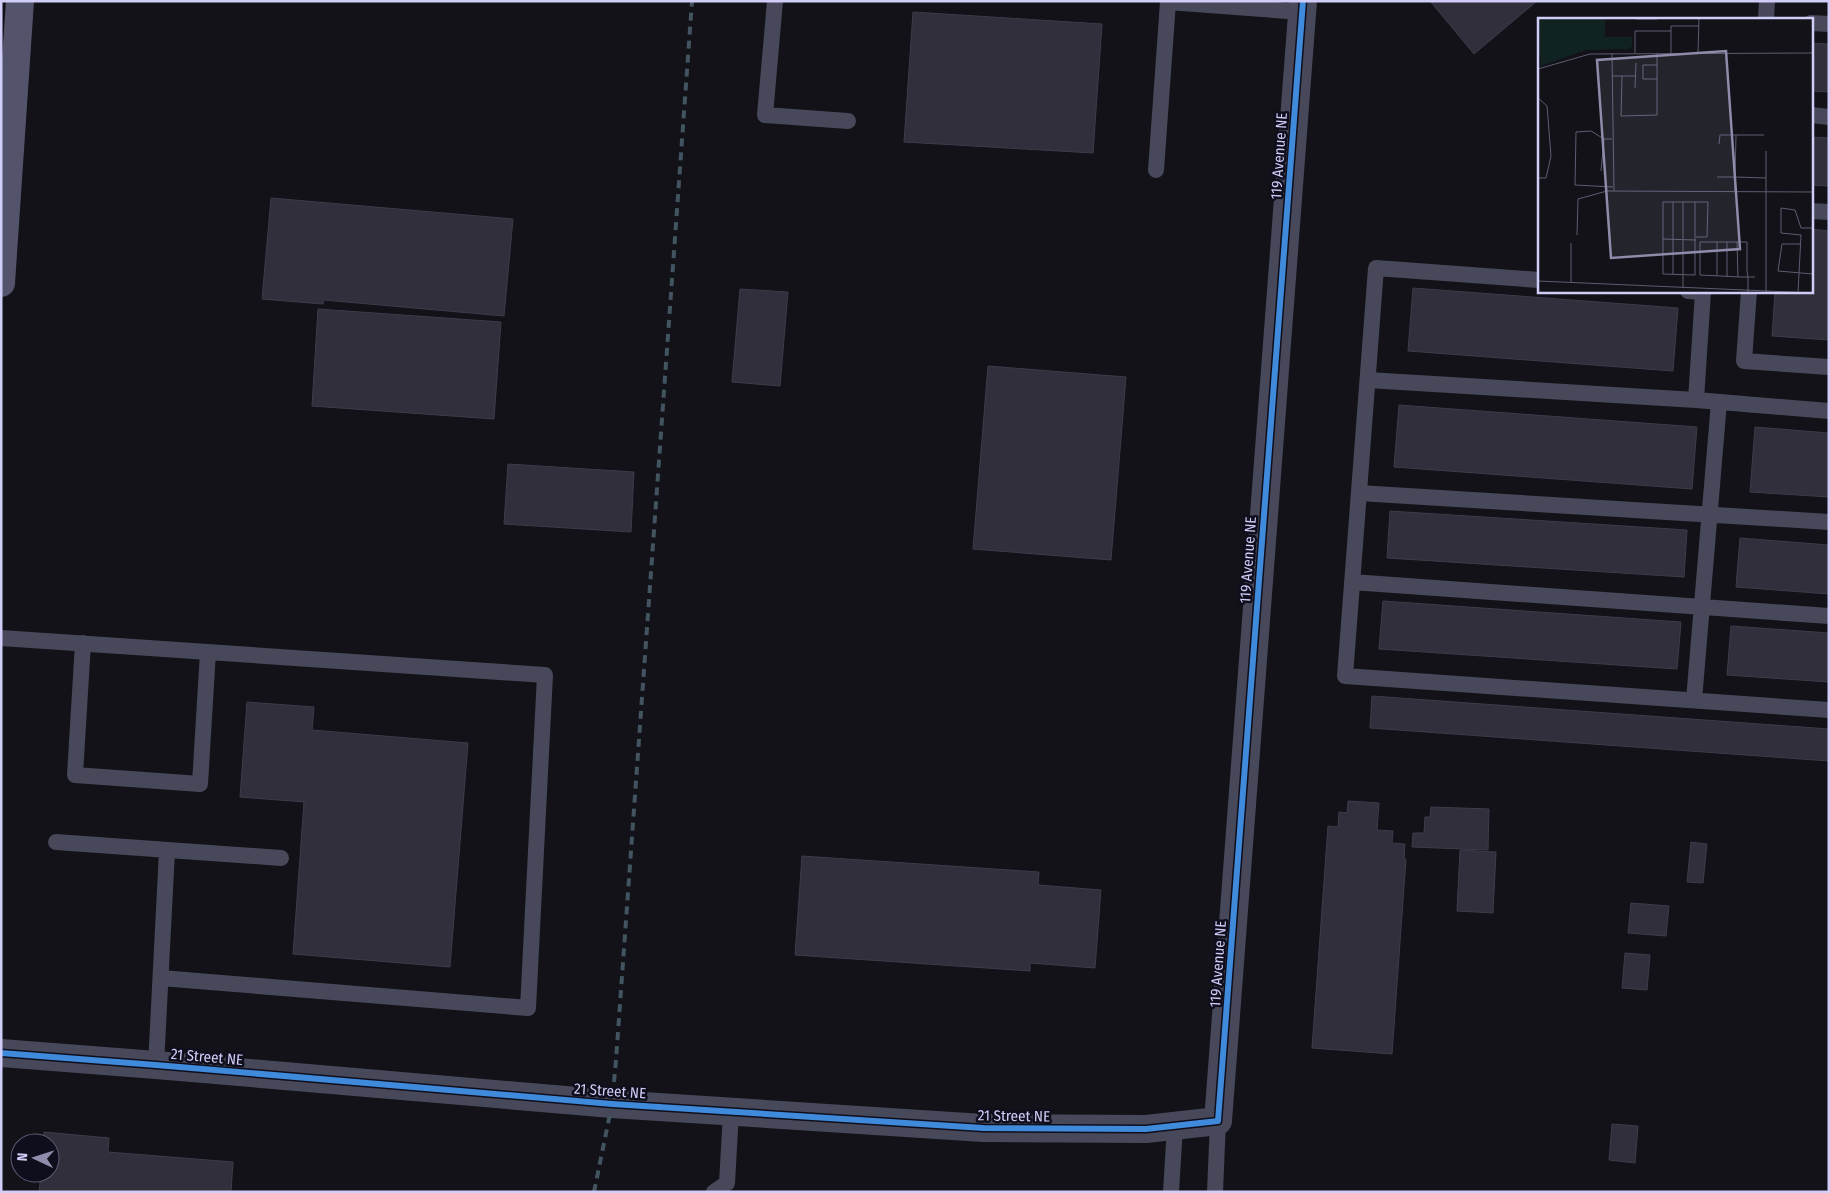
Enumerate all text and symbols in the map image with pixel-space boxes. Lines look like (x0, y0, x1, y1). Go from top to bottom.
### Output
inset map (1538, 18, 1812, 292)
street label: 119 Avenue NE (1267, 112, 1291, 200)
street label: 119 Avenue NE (1236, 516, 1260, 604)
street label: 119 Avenue NE (1206, 920, 1230, 1008)
street label: 21 Street NE (170, 1045, 244, 1069)
street label: 21 Street NE (573, 1080, 647, 1102)
street label: 21 Street NE (978, 1106, 1050, 1126)
north arrow (10, 1133, 60, 1183)
text: N (14, 1152, 31, 1162)

